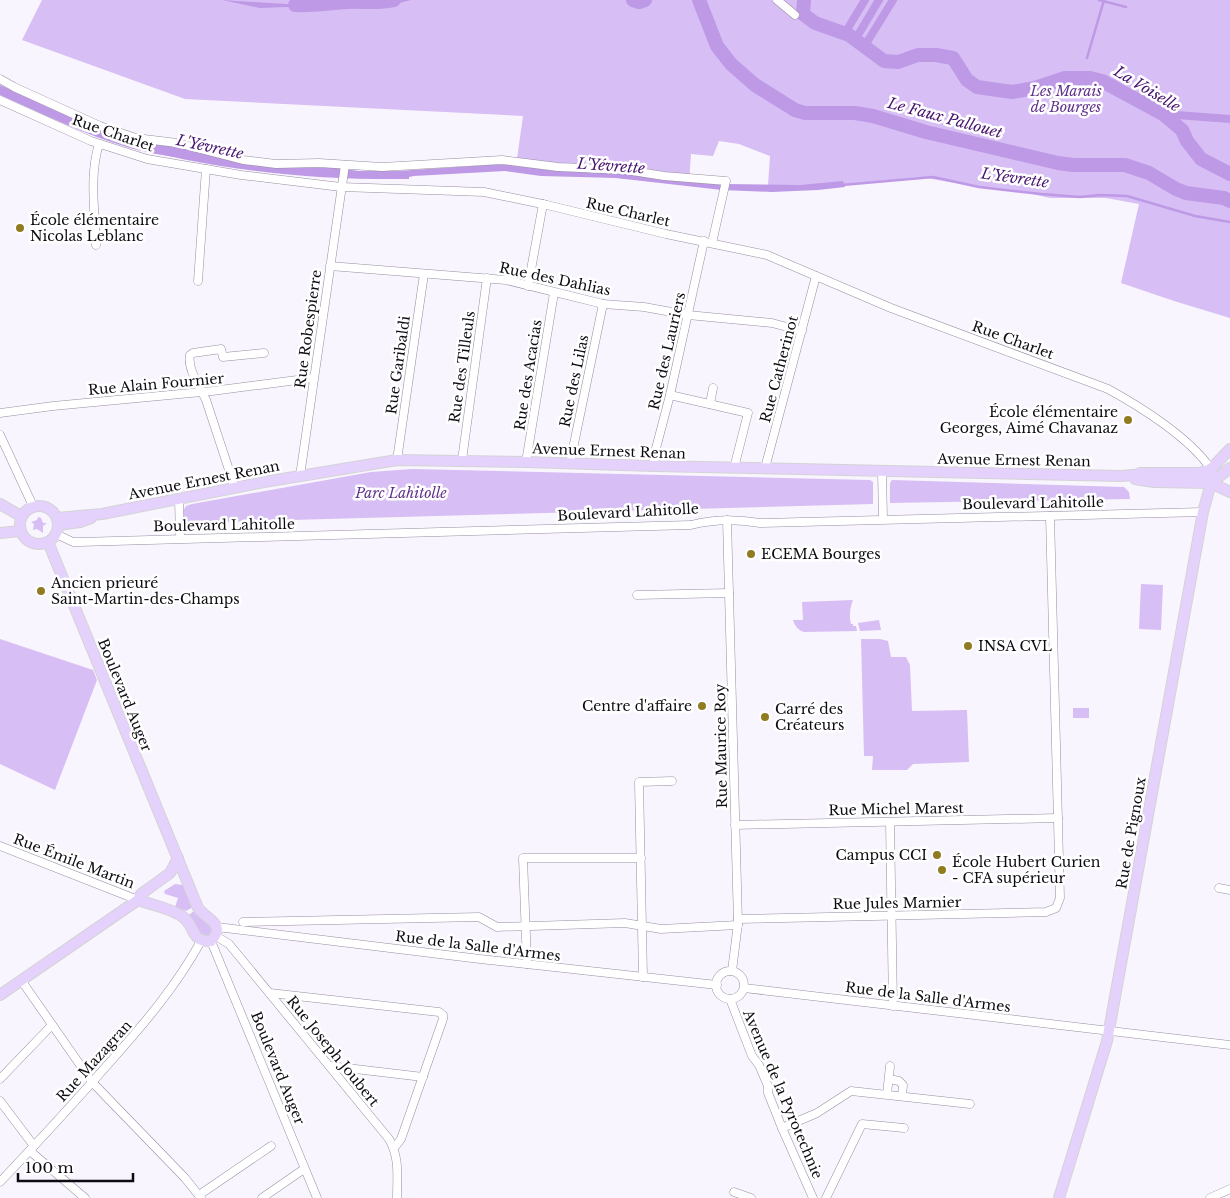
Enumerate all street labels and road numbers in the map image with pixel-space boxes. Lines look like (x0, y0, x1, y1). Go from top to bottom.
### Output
street label: Rue Charlet (70, 111, 157, 156)
street label: Rue Charlet (584, 194, 672, 231)
street label: Rue des Dahlias (498, 258, 612, 300)
street label: Rue Robespierre (291, 269, 325, 389)
street label: Rue des Lauriers (645, 290, 689, 412)
street label: Rue des Tilleuls (445, 310, 479, 424)
street label: Rue Catherinot (756, 313, 802, 424)
street label: Rue Garibaldi (382, 314, 414, 416)
street label: Rue Charlet (970, 317, 1057, 363)
street label: Rue des Acacias (510, 318, 546, 432)
street label: Rue des Lilas (555, 333, 593, 429)
street label: Rue Alain Fournier (87, 369, 225, 399)
street label: Avenue Ernest Renan (531, 439, 686, 463)
street label: Avenue Ernest Renan (936, 450, 1091, 470)
street label: Avenue Ernest Renan (126, 456, 281, 504)
street label: Boulevard Lahitolle (962, 493, 1104, 513)
street label: Boulevard Lahitolle (557, 499, 699, 525)
street label: Boulevard Lahitolle (153, 515, 295, 535)
street label: Boulevard Auger (94, 636, 156, 754)
street label: Rue Maurice Roy (711, 684, 731, 808)
street label: Rue de Pignoux (1112, 775, 1150, 890)
street label: Rue Michel Marest (828, 799, 965, 819)
street label: Rue Émile Martin (11, 830, 137, 893)
street label: Rue Jules Marnier (832, 893, 962, 913)
street label: Rue de la Salle d'Armes (394, 927, 562, 965)
street label: Rue de la Salle d'Armes (844, 978, 1012, 1016)
street label: Rue Joseph Joubert (283, 992, 384, 1110)
street label: Avenue de la Pyrotechnie (739, 1006, 827, 1181)
street label: Boulevard Auger (247, 1009, 309, 1127)
street label: Rue Mazagran (53, 1016, 136, 1105)

